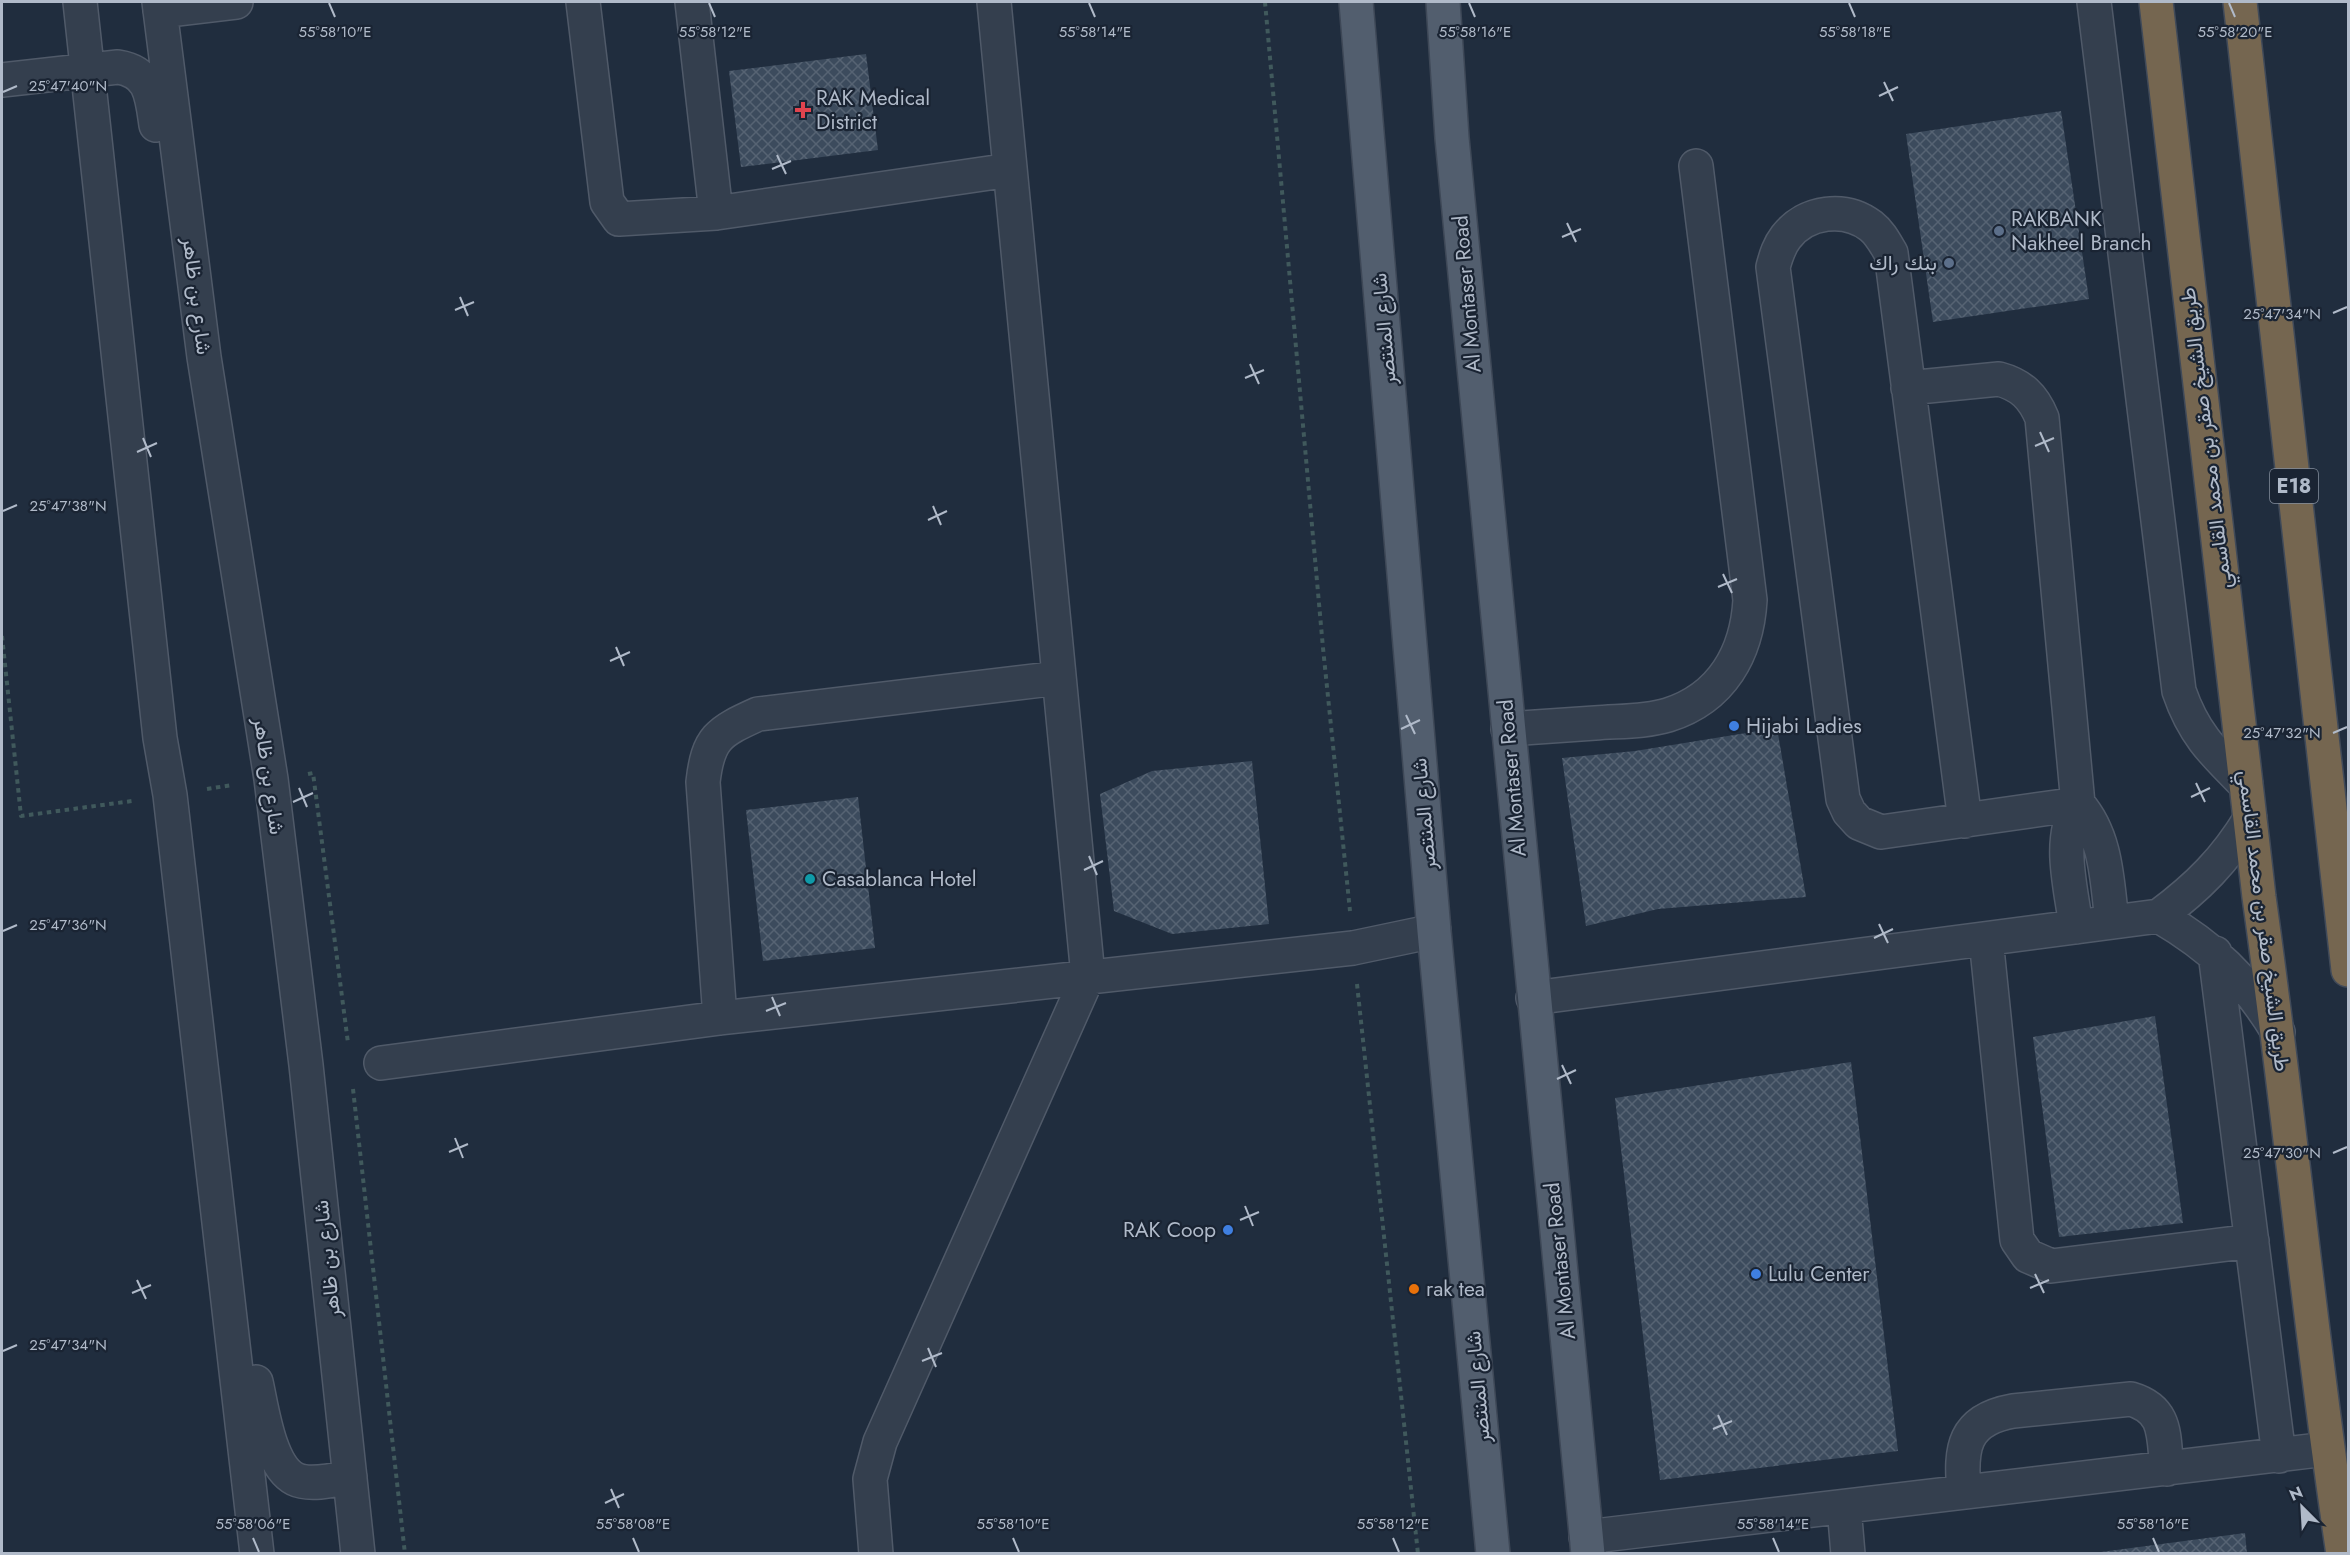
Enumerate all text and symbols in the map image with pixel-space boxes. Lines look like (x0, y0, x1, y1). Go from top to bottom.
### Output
text: 55°58'10"E (299, 21, 372, 43)
text: 55°58'12"E (679, 21, 751, 43)
text: 55°58'14"E (1059, 21, 1131, 43)
text: 55°58'16"E (1439, 21, 1511, 43)
text: 55°58'18"E (1819, 21, 1891, 43)
text: 55°58'20"E (2198, 21, 2272, 43)
text: 25°47'40"N (29, 75, 107, 97)
place label: RAK Medical District (816, 83, 930, 137)
marker: RAK Medical District (794, 101, 812, 119)
place label: RAKBANK Nakheel Branch (2011, 204, 2152, 258)
street label: Al Montaser Road (1445, 214, 1489, 374)
marker: RAKBANK Nakheel Branch (1992, 224, 2006, 238)
street label: شارع بن ظاهر (175, 235, 219, 356)
place label: بنك راك (1869, 248, 1937, 278)
marker: بنك راك (1942, 256, 1956, 270)
street label: شارع المنتصر (1364, 272, 1404, 387)
street label: طريق الشيخ صقر بن محمد القاسمي (2173, 285, 2241, 590)
text: 25°47'34"N (2243, 303, 2321, 325)
road number: E18 (2270, 469, 2318, 503)
text: 25°47'38"N (29, 495, 107, 517)
street label: Al Montaser Road (1490, 698, 1534, 858)
place label: Hijabi Ladies (1746, 711, 1862, 741)
street label: شارع بن ظاهر (246, 714, 292, 837)
marker: Hijabi Ladies (1727, 719, 1741, 733)
text: 25°47'32"N (2243, 722, 2321, 744)
street label: شارع المنتصر (1404, 757, 1444, 872)
street label: طريق الشيخ صقر بن محمد القاسمي (2229, 769, 2297, 1074)
place label: Casablanca Hotel (822, 864, 977, 894)
marker: Casablanca Hotel (803, 872, 817, 886)
text: 25°47'36"N (29, 914, 107, 936)
text: 25°47'30"N (2243, 1142, 2321, 1164)
street label: Al Montaser Road (1537, 1181, 1583, 1341)
street label: شارع بن ظاهر (306, 1199, 348, 1320)
place label: RAK Coop (1123, 1215, 1216, 1245)
marker: RAK Coop (1221, 1223, 1235, 1237)
place label: Lulu Center (1768, 1259, 1870, 1289)
marker: Lulu Center (1749, 1267, 1763, 1281)
place label: rak tea (1426, 1274, 1485, 1304)
marker: rak tea (1407, 1282, 1421, 1296)
street label: شارع المنتصر (1458, 1330, 1498, 1445)
text: 25°47'34"N (29, 1334, 107, 1356)
north arrow (2272, 1477, 2332, 1537)
text: N (2286, 1481, 2307, 1507)
text: 55°58'06"E (216, 1513, 290, 1535)
text: 55°58'08"E (596, 1513, 670, 1535)
text: 55°58'10"E (977, 1513, 1050, 1535)
text: 55°58'12"E (1357, 1513, 1429, 1535)
text: 55°58'14"E (1737, 1513, 1809, 1535)
text: 55°58'16"E (2117, 1513, 2189, 1535)

